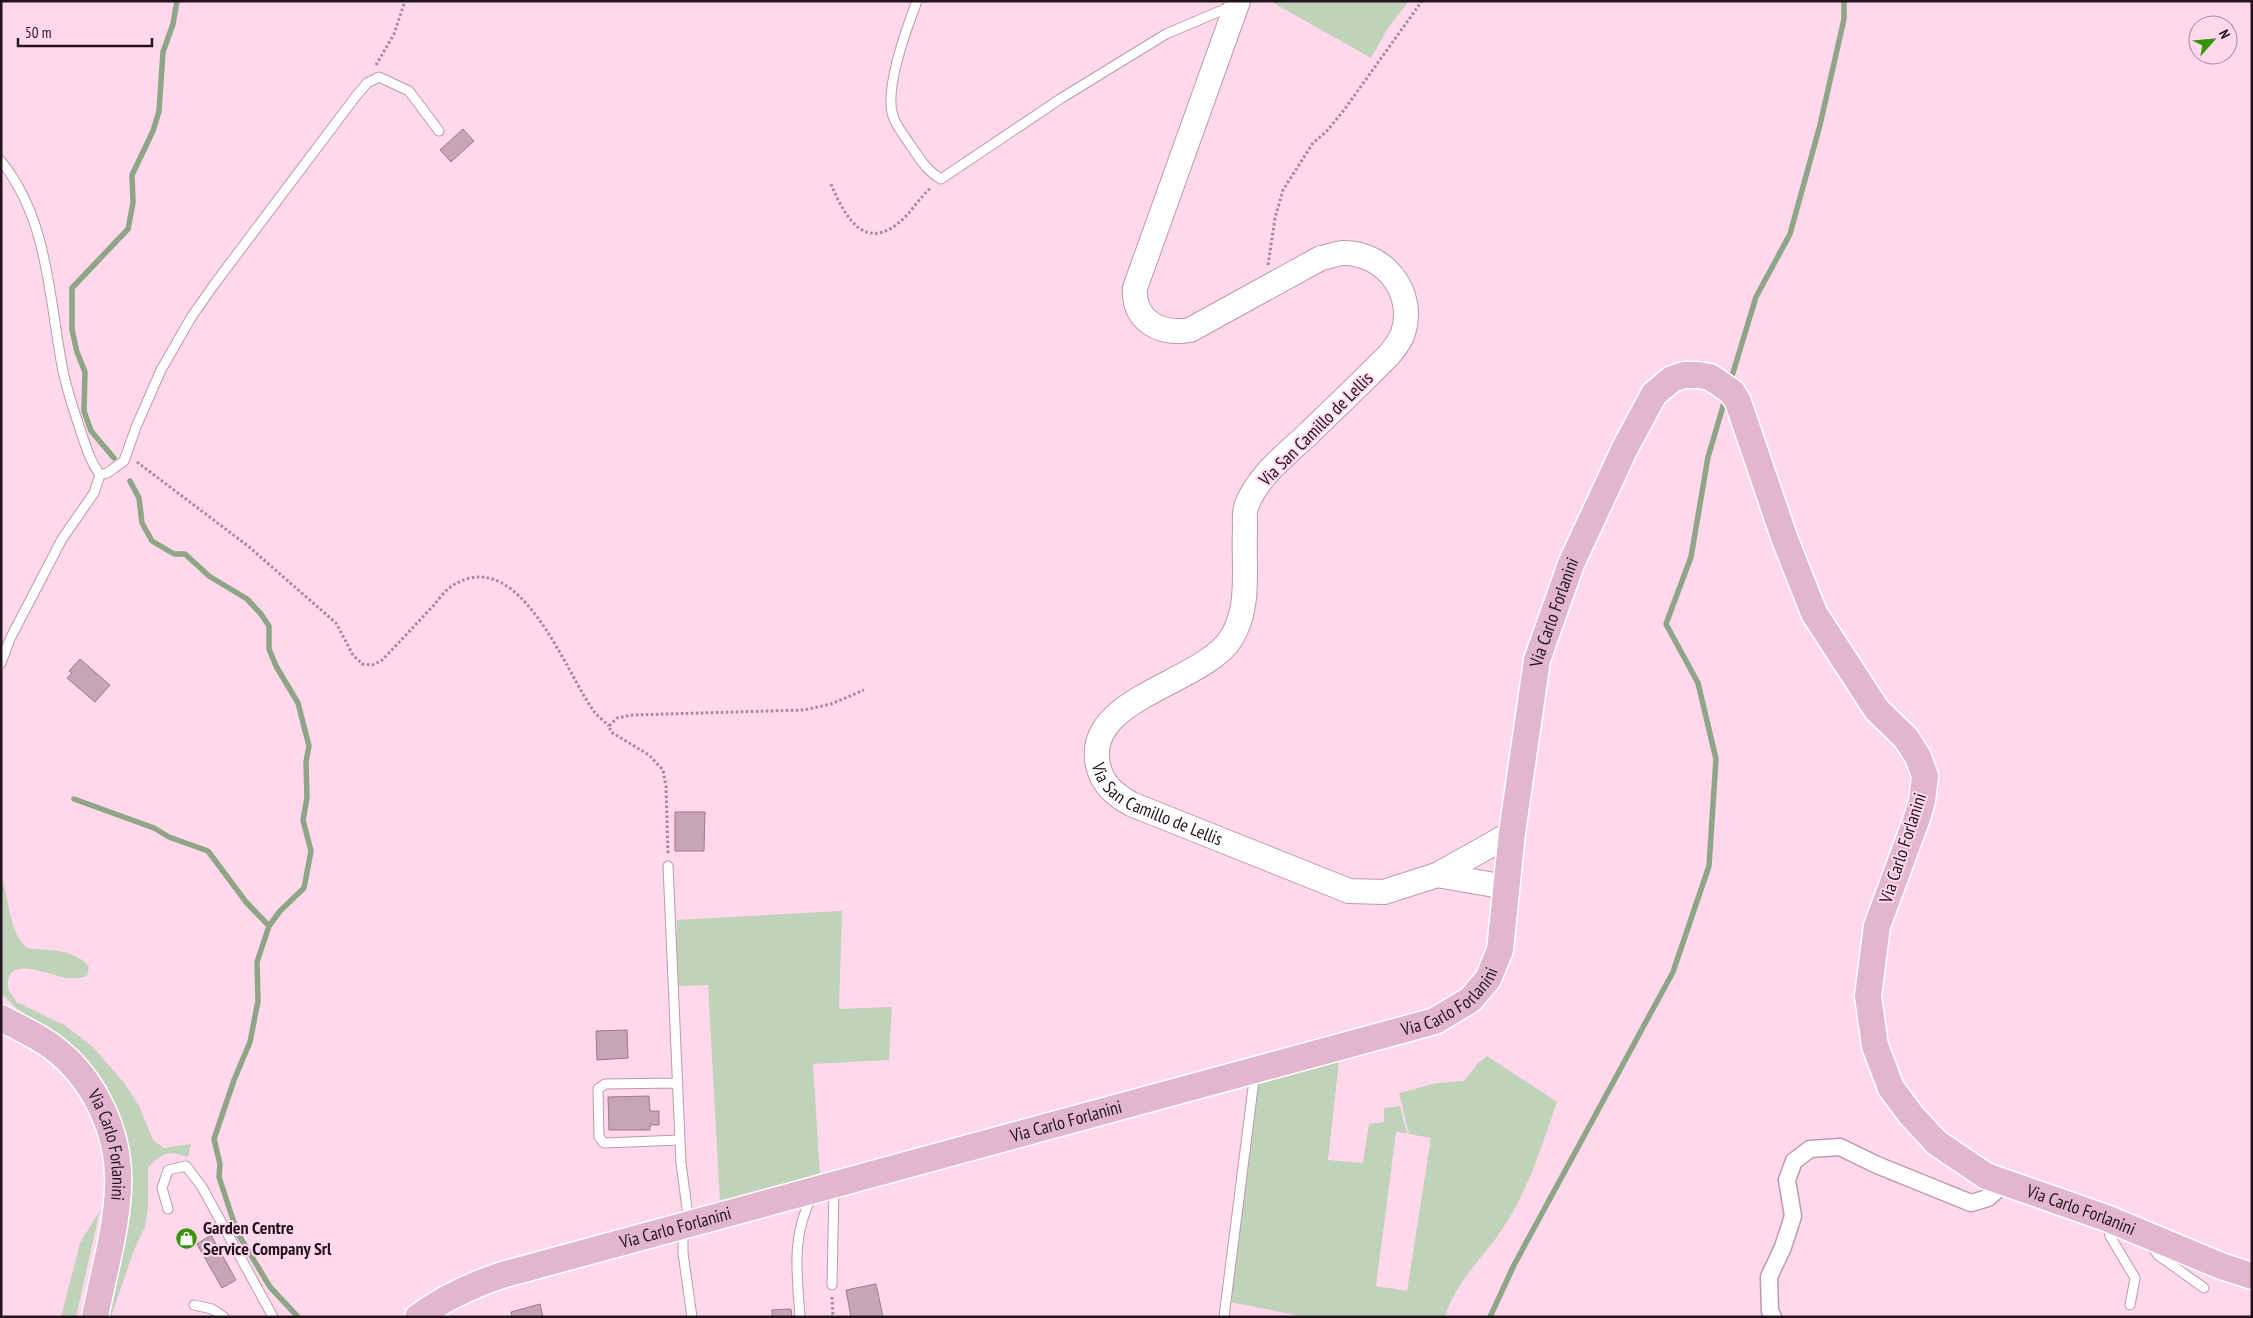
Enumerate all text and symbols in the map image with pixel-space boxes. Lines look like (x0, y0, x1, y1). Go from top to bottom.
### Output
scale bar (18, 15, 151, 47)
north arrow (2188, 15, 2238, 65)
text: 50 m (25, 23, 51, 42)
text: N (2215, 27, 2234, 42)
street label: Via San Camillo de Lellis (1253, 367, 1378, 491)
street label: Via Carlo Forlanini (1524, 554, 1583, 669)
street label: Via San Camillo de Lellis (1087, 759, 1226, 850)
street label: Via Carlo Forlanini (1874, 790, 1931, 907)
street label: Via Carlo Forlanini (1398, 964, 1503, 1041)
street label: Via Carlo Forlanini (82, 1084, 130, 1202)
street label: Via Carlo Forlanini (1007, 1095, 1124, 1147)
street label: Via Carlo Forlanini (2023, 1179, 2139, 1240)
street label: Via Carlo Forlanini (616, 1201, 734, 1254)
place label: Garden Centre Service Company Srl (203, 1216, 332, 1260)
shop icon: Garden Centre Service Company Srl (175, 1226, 199, 1250)

